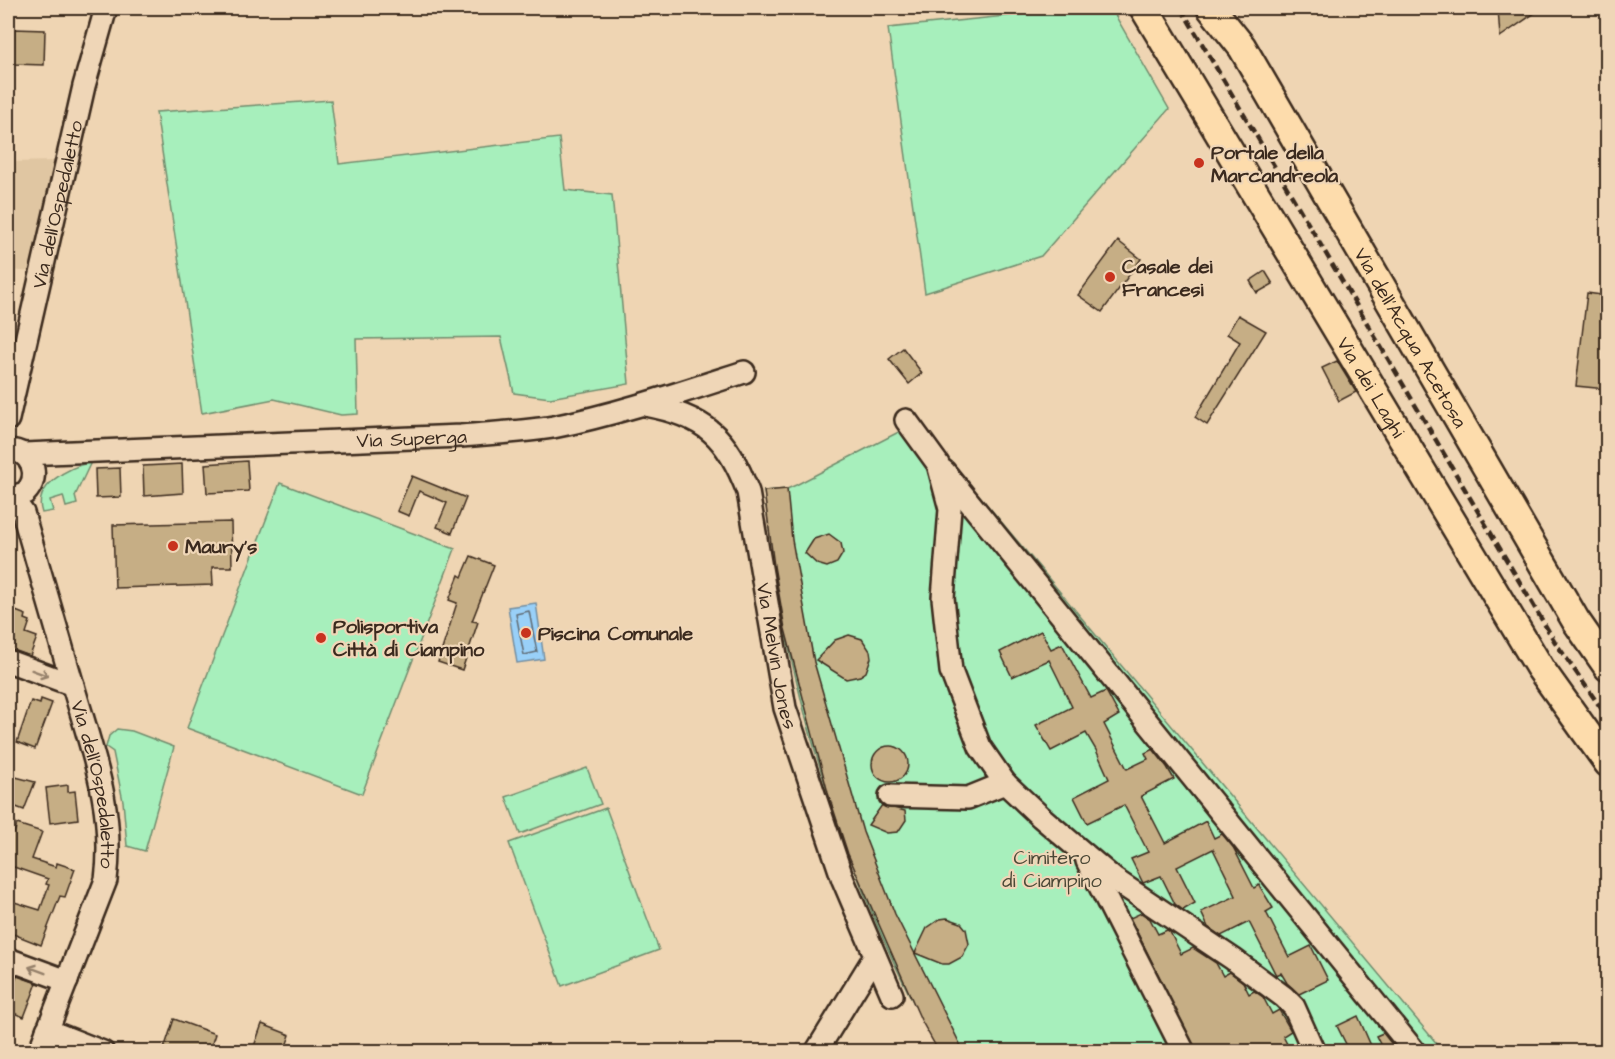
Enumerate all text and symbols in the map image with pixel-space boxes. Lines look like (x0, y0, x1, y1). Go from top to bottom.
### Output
street label: Via dell'Ospedaletto (25, 118, 91, 292)
place label: Portale della Marcandreola (1211, 139, 1339, 190)
marker: Portale della Marcandreola (1192, 156, 1206, 170)
street label: Via dell'Acqua Acetosa (1347, 243, 1474, 433)
place label: Casale dei Francesi (1122, 253, 1214, 304)
marker: Casale dei Francesi (1103, 270, 1117, 284)
street label: Via dei Laghi (1329, 332, 1412, 443)
street label: Via Superga (356, 423, 468, 455)
place label: Maury's (185, 533, 257, 562)
marker: Maury's (166, 539, 180, 553)
street label: Via Melvin Jones (749, 581, 804, 733)
place label: Polisportiva Città di Ciampino (333, 613, 485, 664)
place label: Piscina Comunale (538, 620, 693, 648)
marker: Piscina Comunale (519, 626, 533, 640)
marker: Polisportiva Città di Ciampino (314, 631, 328, 645)
one-way arrow (30, 668, 49, 679)
street label: Via dell'Ospedaletto (63, 697, 121, 869)
park label: Cimitero di Ciampino (1002, 844, 1102, 895)
one-way arrow (29, 963, 47, 974)

